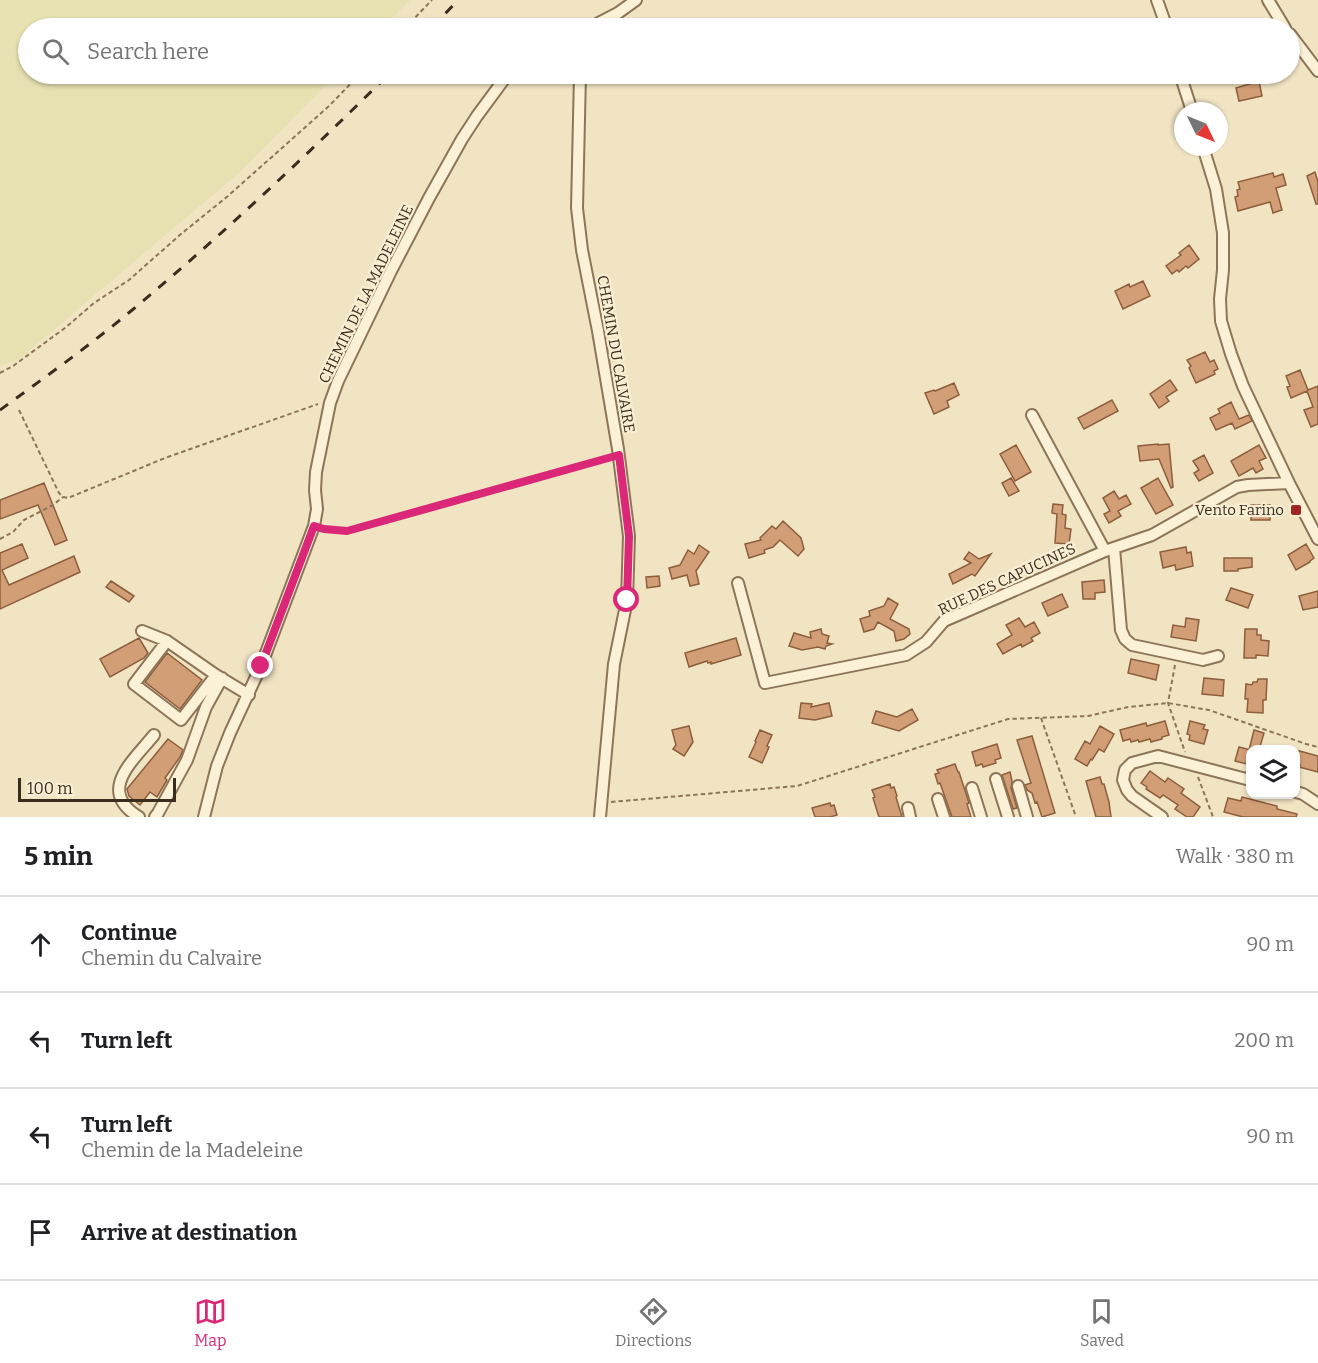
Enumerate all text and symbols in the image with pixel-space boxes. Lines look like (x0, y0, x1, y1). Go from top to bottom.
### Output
search box (18, 18, 1300, 84)
icon: search (39, 35, 72, 68)
text: Search here (87, 38, 209, 65)
north arrow (1174, 102, 1228, 156)
street label: CHEMIN DE LA MADELEINE (315, 202, 417, 386)
street label: CHEMIN DU CALVAIRE (593, 274, 639, 434)
place label: Vento Farino (1195, 501, 1284, 519)
marker: Vento Farino (1289, 503, 1303, 517)
street label: RUE DES CAPUCINES (935, 539, 1079, 619)
route start (613, 586, 639, 612)
route end (247, 652, 273, 678)
map controls (1246, 745, 1300, 799)
button: layers (1246, 745, 1300, 799)
scale bar (18, 775, 176, 802)
text: 100 m (27, 779, 72, 798)
text: 5 min (24, 841, 93, 872)
text: Walk · 380 m (1176, 844, 1294, 868)
text: Continue (81, 919, 177, 946)
icon: ahead (24, 928, 57, 961)
text: 90 m (1246, 932, 1294, 956)
text: Chemin du Calvaire (81, 946, 262, 970)
icon: left (24, 1024, 57, 1057)
text: Turn left (81, 1027, 173, 1054)
text: 200 m (1234, 1028, 1294, 1052)
text: Turn left (81, 1111, 173, 1138)
icon: left (24, 1120, 57, 1153)
text: 90 m (1246, 1124, 1294, 1148)
text: Chemin de la Madeleine (81, 1138, 303, 1162)
icon: arrive (24, 1216, 57, 1249)
text: Arrive at destination (81, 1219, 297, 1246)
tab: Map (194, 1295, 227, 1350)
tab: Directions (615, 1295, 692, 1350)
tab: Saved (1080, 1295, 1124, 1350)

